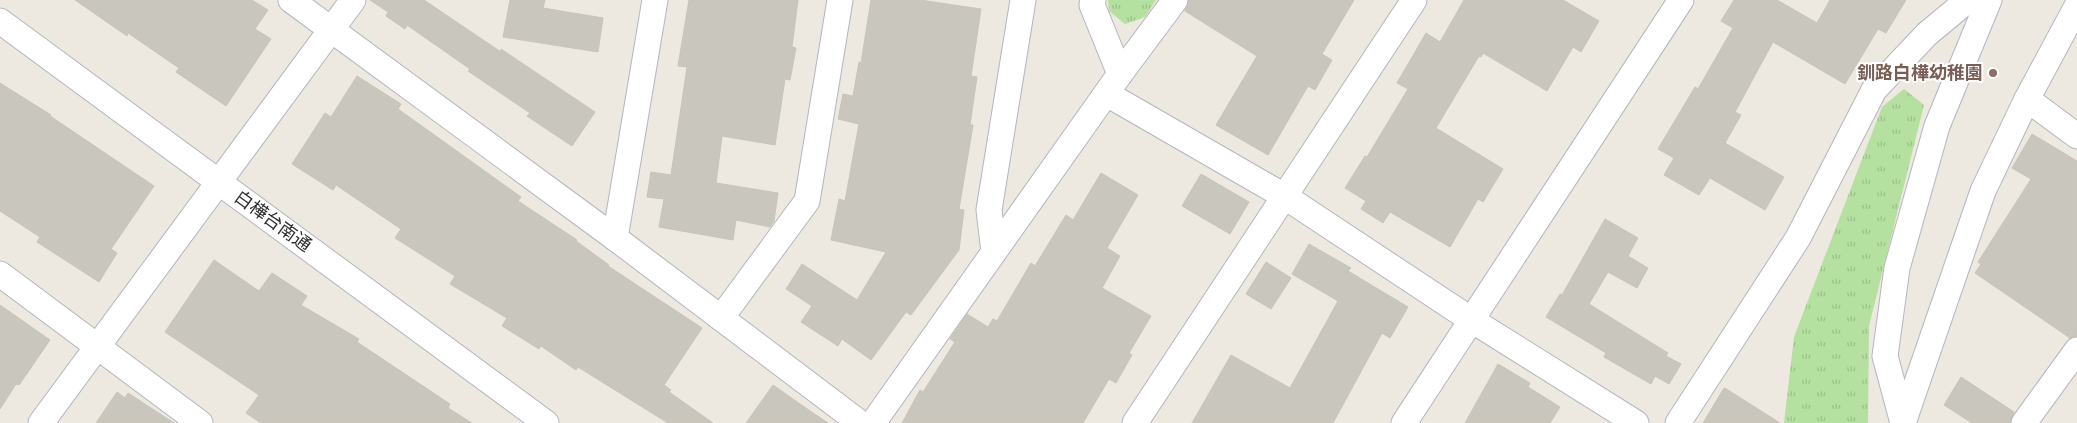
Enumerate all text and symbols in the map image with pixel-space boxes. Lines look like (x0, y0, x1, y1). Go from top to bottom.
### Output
place label: 釧路白樺幼稚園 (1857, 62, 1983, 84)
marker: 釧路白樺幼稚園 (1987, 67, 1999, 79)
street label: 白樺台南通 (230, 186, 316, 256)

